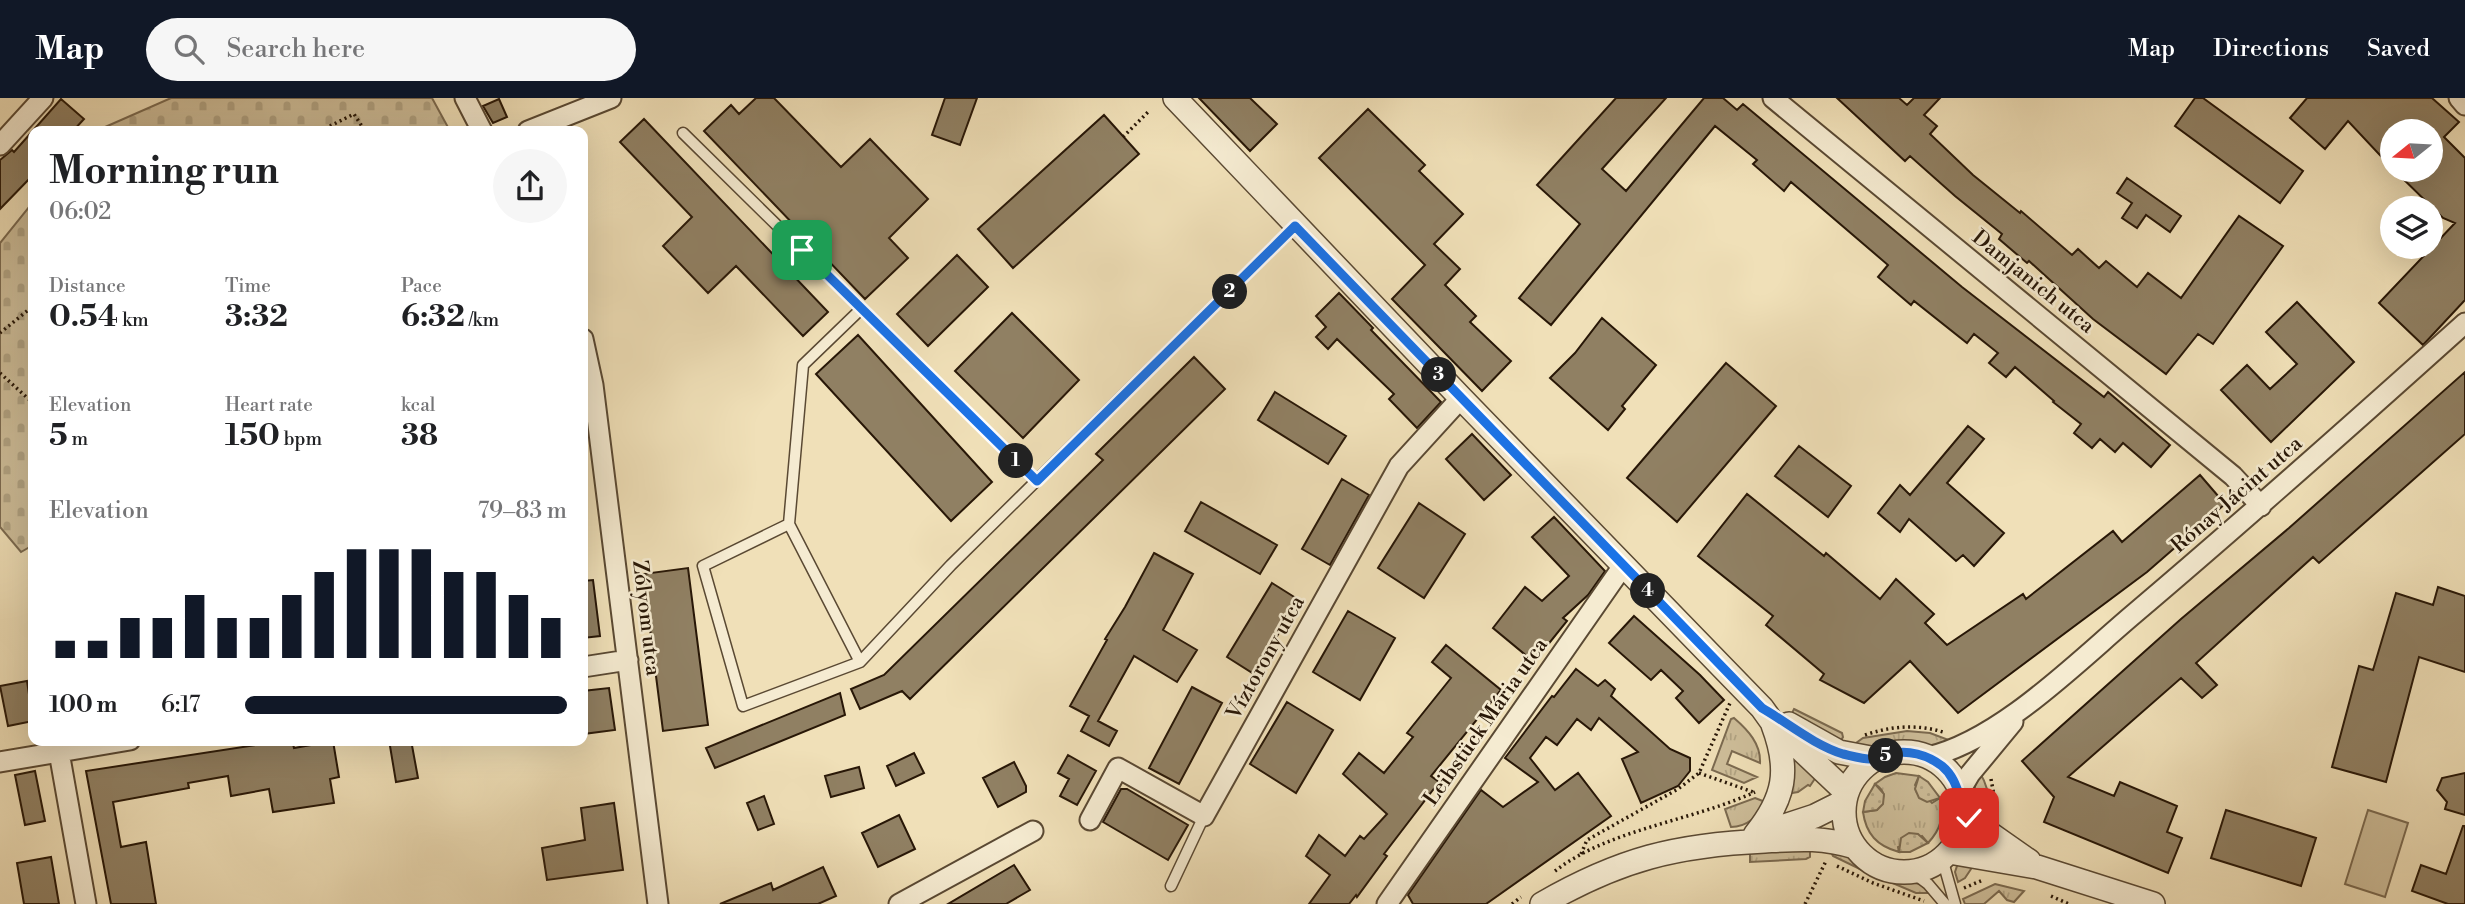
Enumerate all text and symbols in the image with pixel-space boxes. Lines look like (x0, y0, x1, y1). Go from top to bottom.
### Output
search box (146, 18, 636, 81)
text: Map (35, 29, 104, 70)
icon: search (170, 30, 208, 68)
text: Search here (226, 33, 365, 65)
text: Map (2128, 34, 2175, 64)
text: Directions (2213, 34, 2329, 64)
text: Saved (2367, 34, 2430, 64)
north arrow (2380, 119, 2443, 182)
map controls (2380, 119, 2443, 259)
text: Morning run (49, 148, 279, 195)
button: share (493, 149, 567, 223)
button: layers (2380, 196, 2443, 259)
text: 06:02 (49, 198, 111, 226)
pin (772, 220, 832, 280)
street label: Damjanich utca (1967, 225, 2100, 340)
icon: arrive (783, 231, 821, 269)
text: Distance (49, 274, 126, 298)
text: Time (225, 274, 271, 298)
text: Pace (401, 274, 442, 298)
pin: 2 (1212, 274, 1248, 310)
text: 2 (1224, 279, 1235, 303)
text: 0.54 (49, 298, 118, 336)
text: 3:32 (225, 298, 288, 336)
text: 6:32 (401, 298, 465, 336)
text: km (118, 308, 149, 332)
text: /km (465, 308, 499, 332)
pin: 3 (1422, 358, 1456, 392)
text: 3 (1433, 362, 1444, 386)
text: Elevation (49, 393, 131, 417)
text: Heart rate (225, 393, 313, 417)
text: kcal (401, 393, 435, 417)
text: 5 (49, 417, 68, 455)
text: 150 (225, 417, 280, 455)
text: 38 (401, 417, 438, 455)
text: m (68, 427, 88, 451)
text: bpm (280, 427, 322, 451)
street label: Rónay Jácint utca (2166, 431, 2308, 559)
pin: 1 (998, 444, 1034, 478)
text: 1 (1011, 448, 1020, 472)
text: Elevation (49, 497, 149, 525)
text: 79–83 m (478, 497, 567, 525)
street label: Zólyom utca (626, 559, 666, 678)
pin: 4 (1630, 574, 1666, 608)
text: 4 (1641, 578, 1654, 602)
street label: Víztorony utca (1221, 591, 1311, 725)
street label: Leibstück Mária utca (1418, 633, 1554, 811)
text: 100 m (49, 691, 117, 719)
text: 6:17 (161, 691, 200, 719)
pin: 5 (1868, 738, 1904, 774)
text: 5 (1880, 743, 1891, 767)
pin (1939, 788, 1999, 848)
icon: check (1950, 799, 1988, 837)

